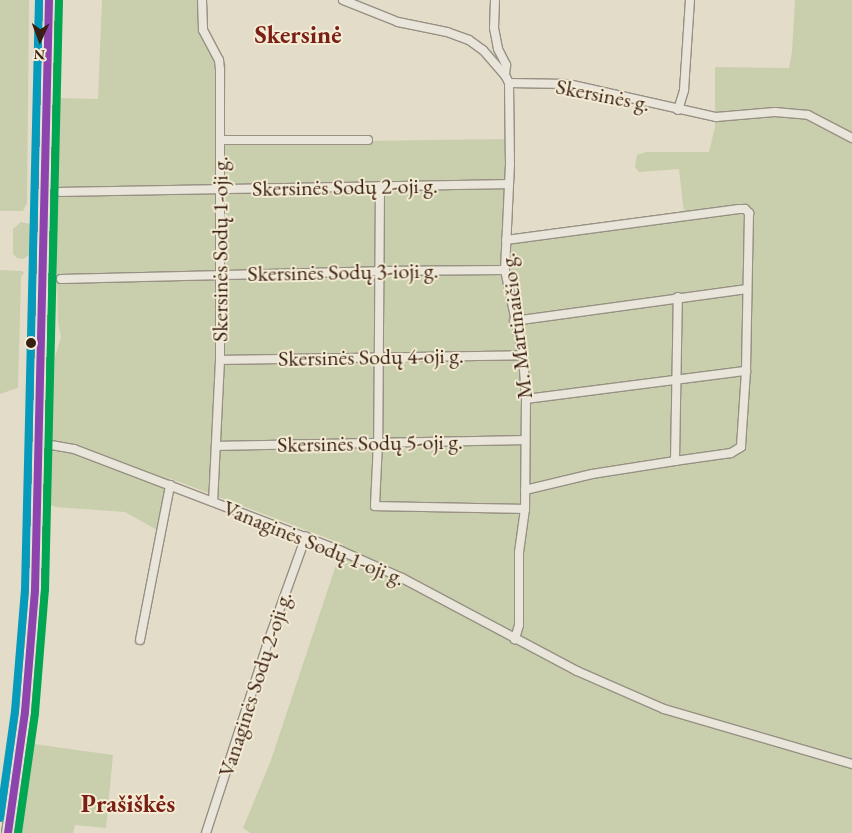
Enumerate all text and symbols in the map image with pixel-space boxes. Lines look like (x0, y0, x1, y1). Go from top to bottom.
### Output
north arrow (15, 15, 65, 65)
district label: Skersinė (254, 19, 342, 49)
text: N (34, 46, 45, 64)
street label: Skersinės g. (554, 73, 652, 117)
street label: Skersinės Sodų 1-oji g. (207, 156, 233, 342)
street label: Skersinės Sodų 2-oji g. (252, 172, 438, 202)
street label: M. Martinaičio g. (494, 251, 538, 401)
street label: Skersinės Sodų 3-ioji g. (247, 257, 439, 287)
unlabelled marker (26, 338, 36, 348)
street label: Skersinės Sodų 4-oji g. (278, 342, 464, 372)
street label: Skersinės Sodų 5-oji g. (277, 428, 463, 458)
street label: Vanaginės Sodų 1-oji g. (219, 495, 409, 591)
street label: Vanaginės Sodų 2-oji g. (213, 588, 297, 780)
district label: Prašiškės (81, 788, 175, 818)

